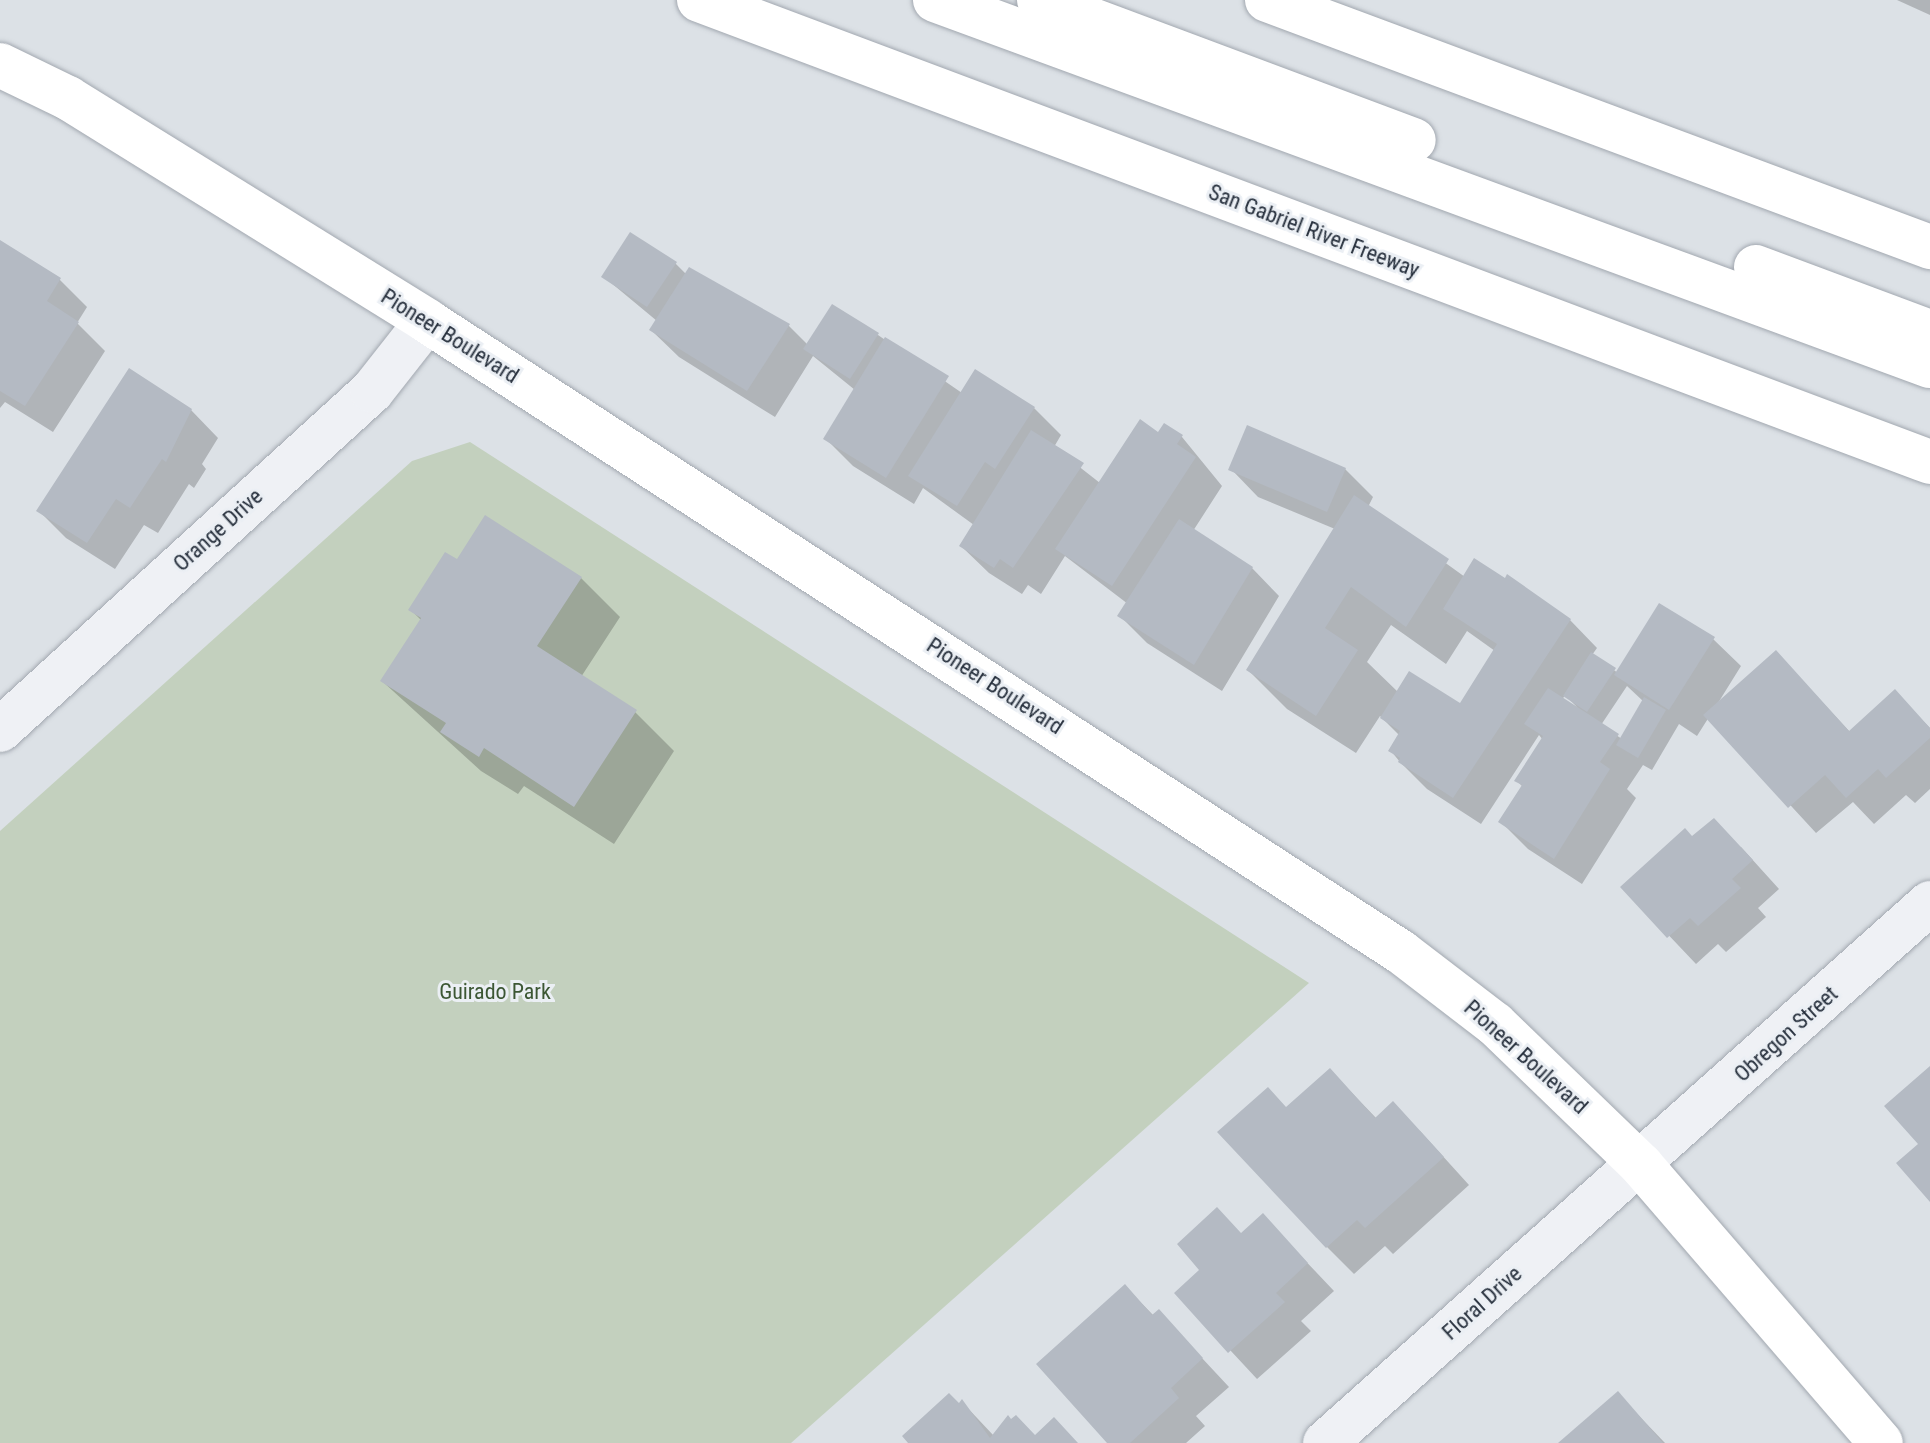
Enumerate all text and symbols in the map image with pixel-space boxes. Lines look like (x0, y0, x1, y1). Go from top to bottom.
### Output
street label: San Gabriel River Freeway (1205, 179, 1423, 283)
street label: Pioneer Boulevard (376, 283, 524, 389)
street label: Orange Drive (168, 483, 268, 577)
street label: Pioneer Boulevard (922, 632, 1068, 740)
park label: Guirado Park (439, 979, 551, 1005)
street label: Obregon Street (1729, 981, 1843, 1087)
street label: Pioneer Boulevard (1459, 995, 1593, 1119)
street label: Floral Drive (1437, 1261, 1527, 1345)

